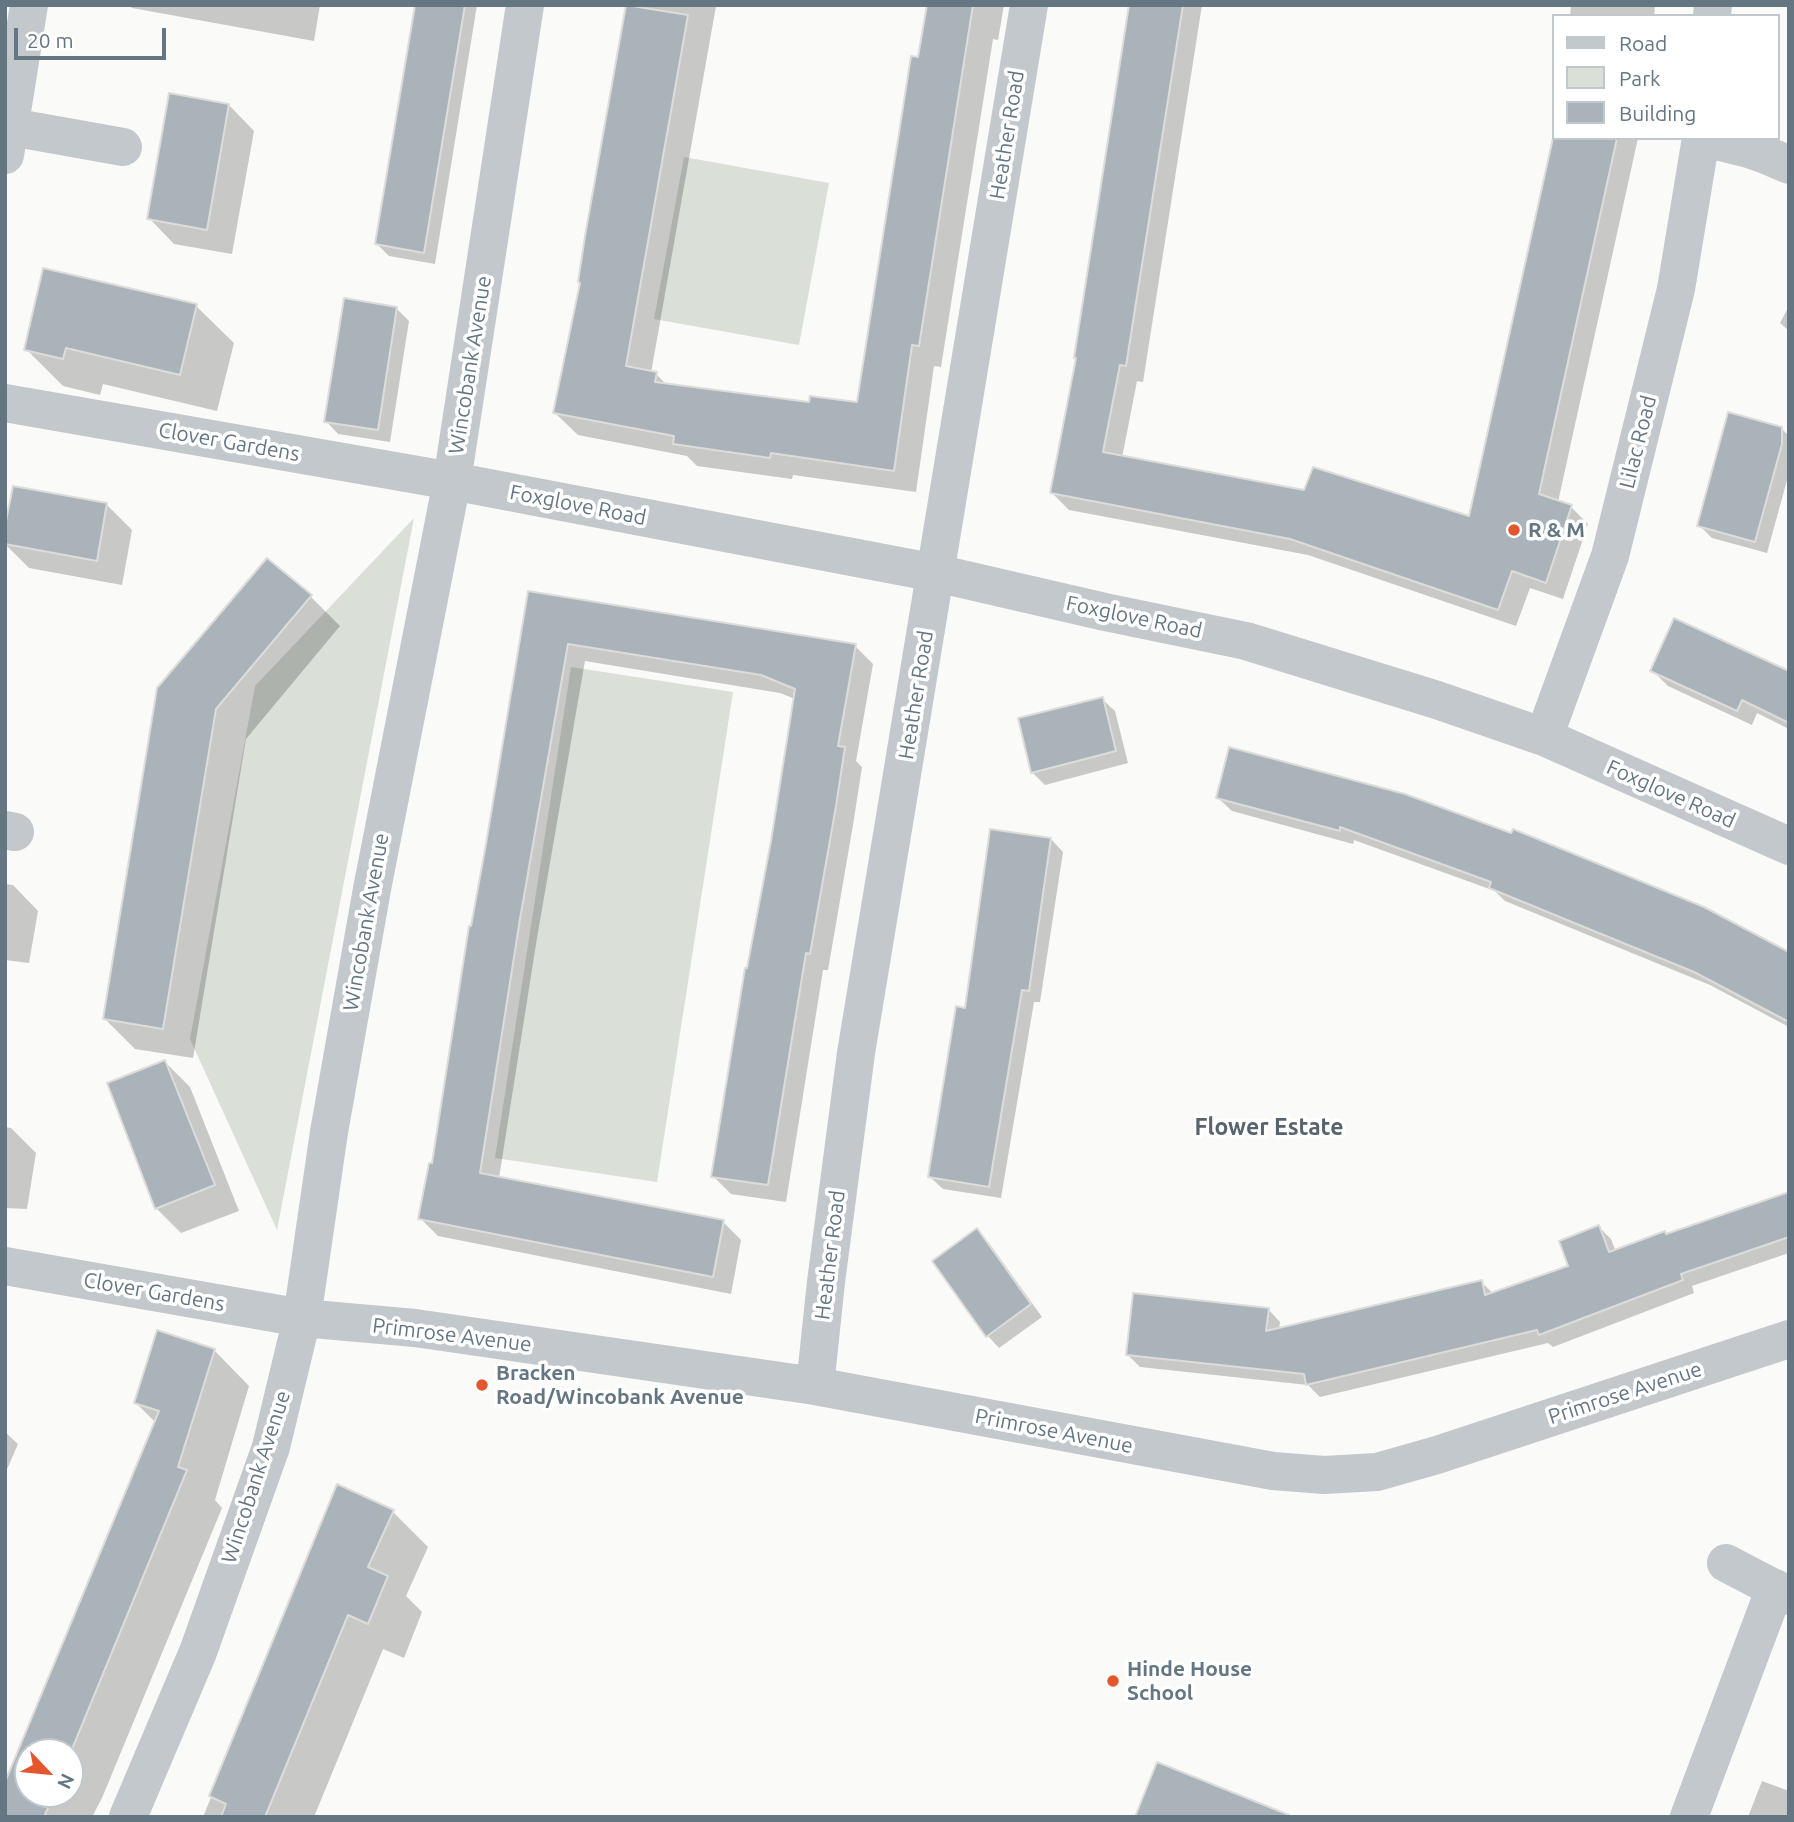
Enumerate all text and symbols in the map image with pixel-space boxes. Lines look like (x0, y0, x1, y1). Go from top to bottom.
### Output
scale bar (18, 14, 170, 58)
legend (1552, 14, 1780, 140)
text: 20 m (27, 28, 74, 52)
text: Road (1619, 31, 1667, 55)
text: Park (1619, 66, 1661, 90)
street label: Heather Road (984, 69, 1030, 201)
text: Building (1619, 101, 1696, 125)
street label: Wincobank Avenue (443, 274, 497, 456)
street label: Lilac Road (1614, 393, 1662, 491)
street label: Clover Gardens (156, 417, 302, 467)
street label: Foxglove Road (508, 479, 648, 531)
place label: R & M (1528, 517, 1585, 543)
marker: R & M (1506, 522, 1522, 538)
street label: Foxglove Road (1064, 590, 1204, 644)
street label: Heather Road (893, 629, 939, 761)
street label: Foxglove Road (1603, 754, 1739, 834)
street label: Wincobank Avenue (338, 831, 394, 1013)
district label: Flower Estate (1195, 1113, 1343, 1141)
street label: Heather Road (810, 1189, 850, 1321)
street label: Clover Gardens (81, 1267, 227, 1317)
street label: Primrose Avenue (371, 1313, 533, 1357)
street label: Primrose Avenue (1545, 1356, 1705, 1430)
place label: Bracken Road/Wincobank Avenue (496, 1360, 744, 1410)
marker: Bracken Road/Wincobank Avenue (474, 1377, 490, 1393)
street label: Wincobank Avenue (216, 1387, 296, 1567)
street label: Primrose Avenue (973, 1403, 1135, 1459)
place label: Hinde House School (1127, 1656, 1252, 1706)
marker: Hinde House School (1105, 1673, 1121, 1689)
north arrow (14, 1738, 84, 1808)
text: N (53, 1770, 79, 1793)

